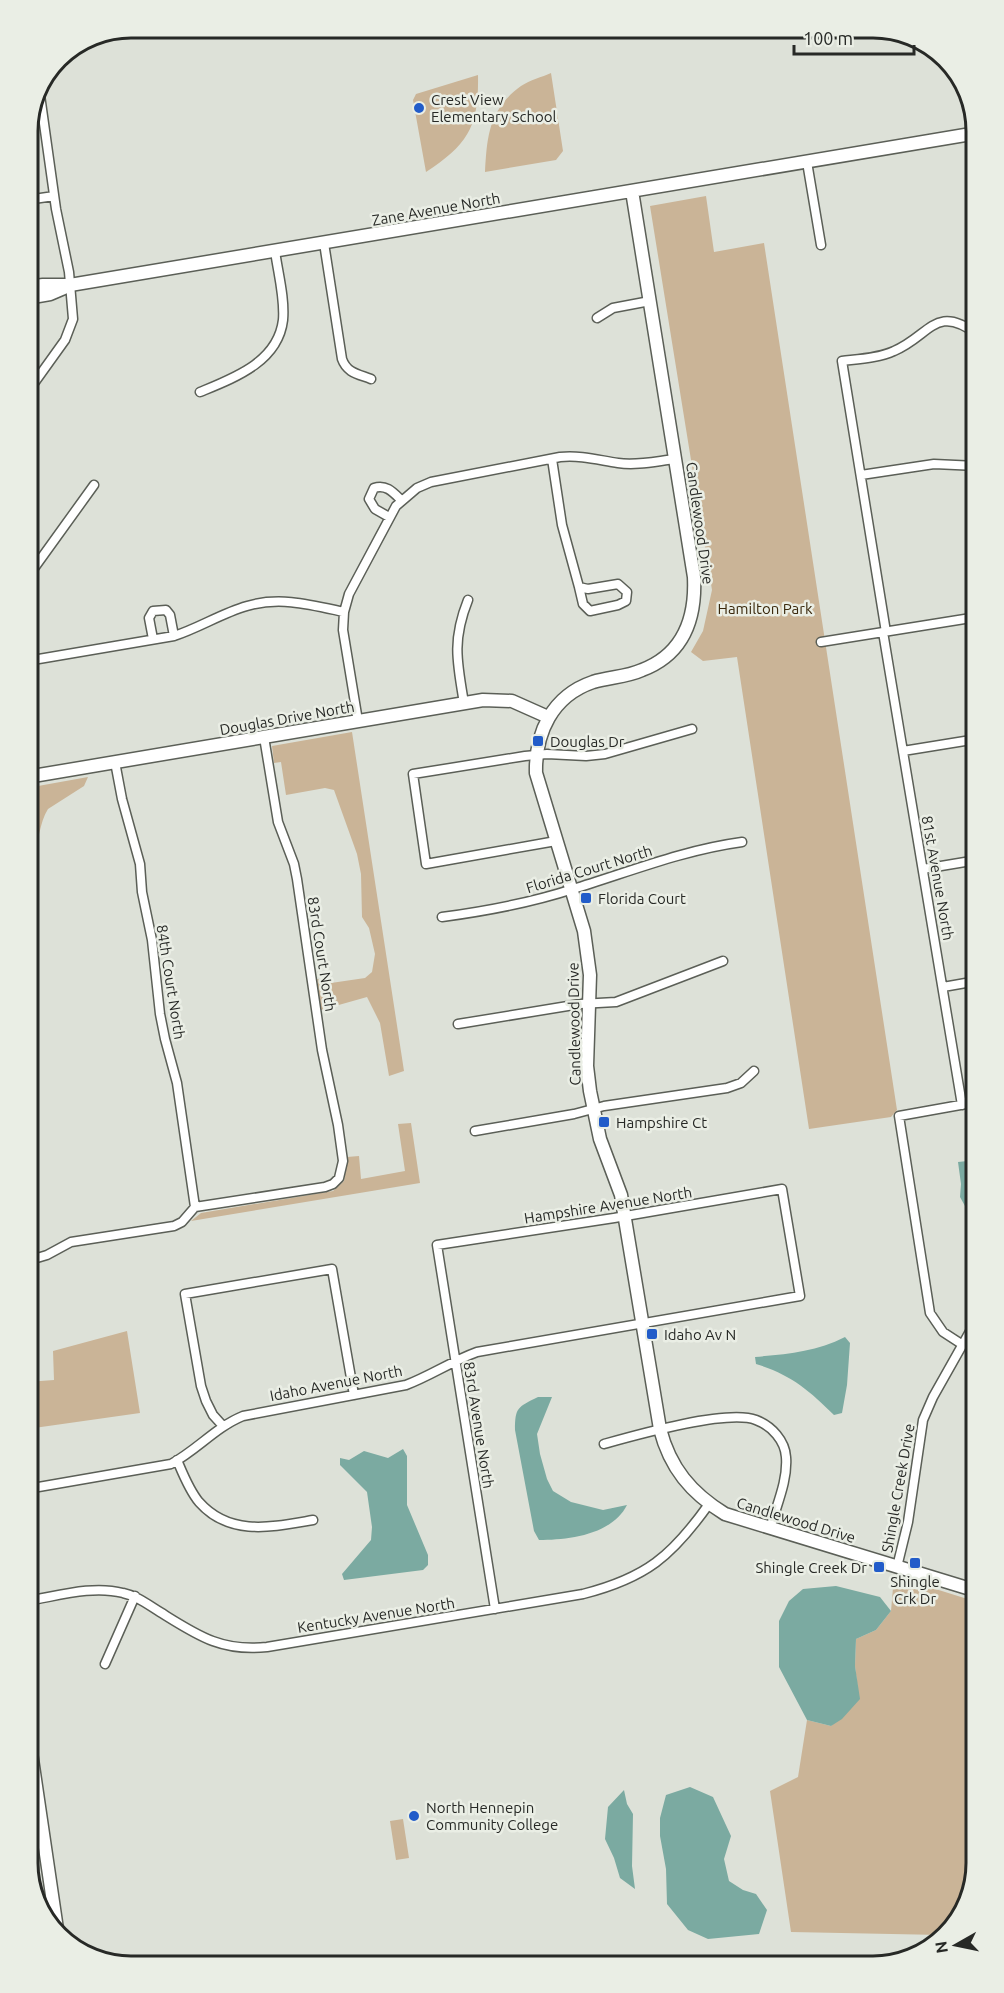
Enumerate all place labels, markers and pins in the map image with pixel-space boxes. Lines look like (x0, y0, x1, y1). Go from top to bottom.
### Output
place label: Crest View Elementary School (431, 91, 557, 125)
marker: Crest View Elementary School (412, 101, 426, 115)
place label: Douglas Dr (550, 733, 625, 750)
marker: Douglas Dr (531, 734, 545, 748)
place label: Florida Court (598, 889, 686, 907)
marker: Florida Court (579, 891, 593, 905)
place label: Hampshire Ct (616, 1114, 707, 1131)
marker: Hampshire Ct (597, 1115, 611, 1129)
place label: Idaho Av N (664, 1326, 736, 1343)
marker: Idaho Av N (645, 1327, 659, 1341)
marker: Shingle Crk Dr (908, 1556, 922, 1570)
place label: Shingle Creek Dr (755, 1559, 867, 1576)
marker: Shingle Creek Dr (872, 1560, 886, 1574)
place label: Shingle Crk Dr (890, 1573, 940, 1607)
place label: North Hennepin Community College (426, 1799, 558, 1833)
marker: North Hennepin Community College (407, 1809, 421, 1823)

